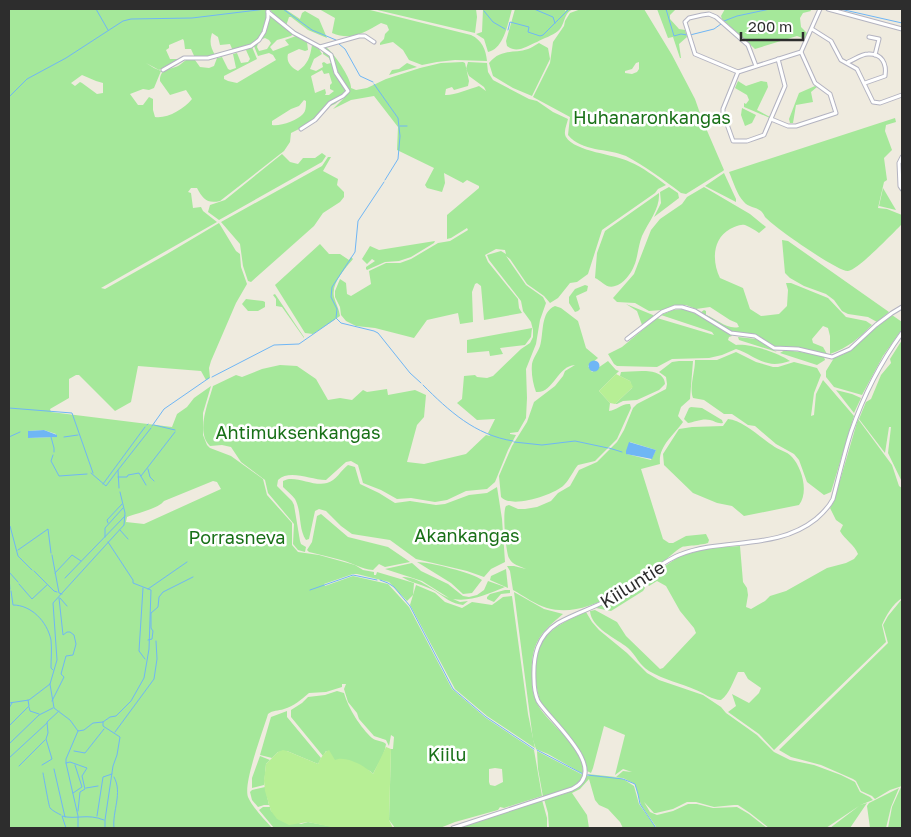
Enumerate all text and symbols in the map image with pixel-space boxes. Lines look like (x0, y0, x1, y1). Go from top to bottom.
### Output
scale bar (741, 10, 804, 42)
text: 200 m (748, 17, 792, 35)
park label: Huhanaronkangas (573, 106, 731, 128)
park label: Ahtimuksenkangas (215, 421, 381, 443)
park label: Akankangas (414, 524, 520, 546)
park label: Porrasneva (189, 526, 285, 548)
street label: Kiiluntie (596, 556, 668, 612)
park label: Kiilu (428, 743, 466, 765)

